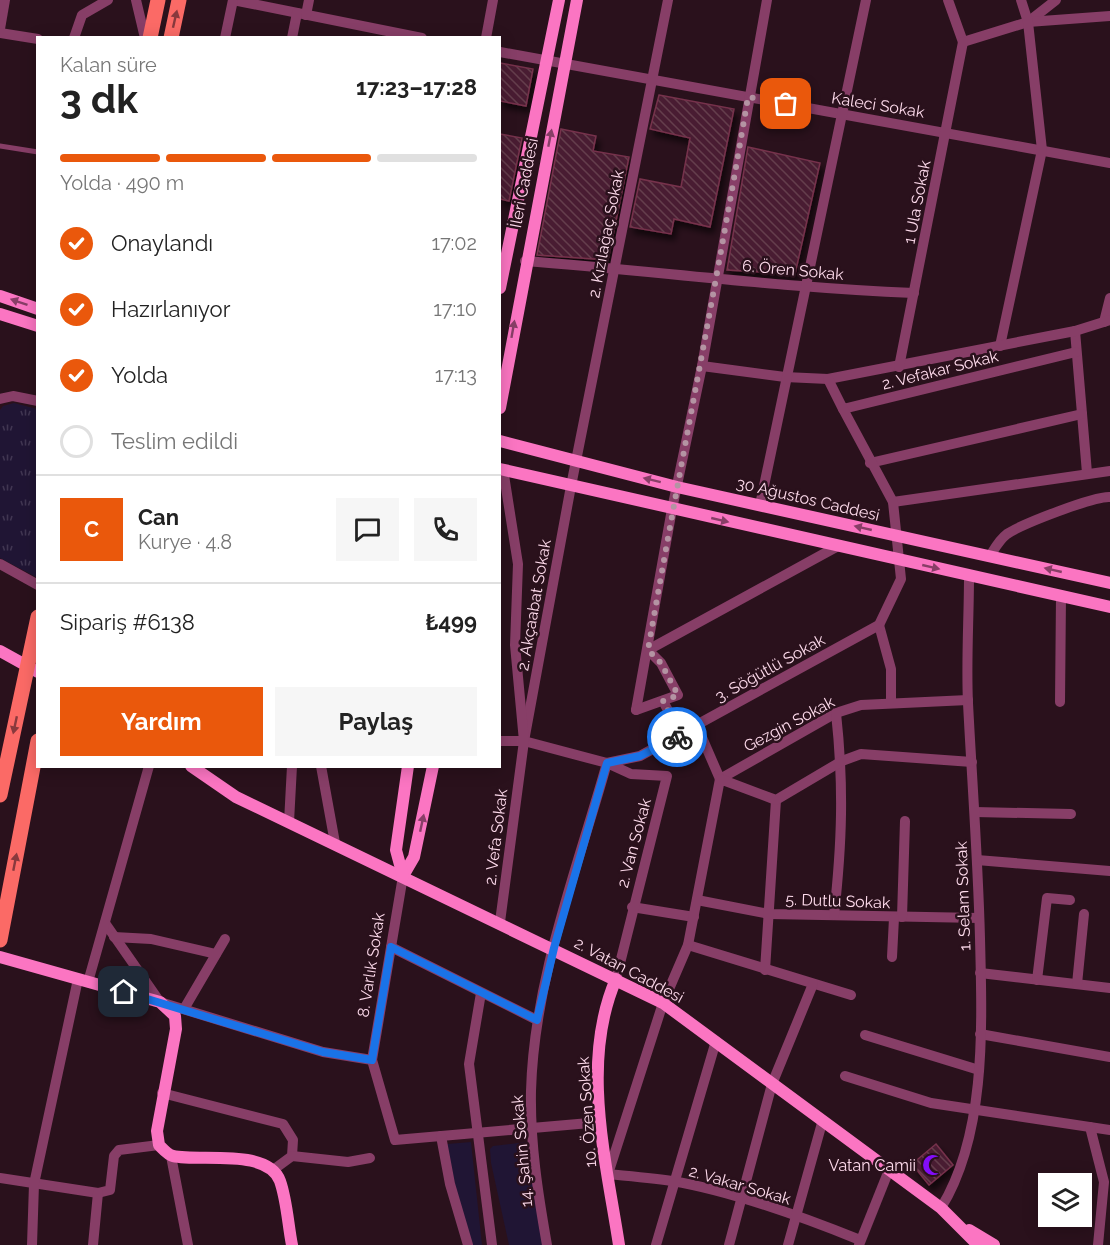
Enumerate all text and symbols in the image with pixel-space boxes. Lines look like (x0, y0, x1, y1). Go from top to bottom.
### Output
one-way arrow (171, 9, 180, 28)
text: Kalan süre (60, 53, 157, 77)
text: 17:23–17:28 (356, 74, 477, 100)
text: 3 dk (60, 76, 138, 122)
pin (760, 78, 811, 129)
icon: bag (769, 87, 802, 120)
street label: Kaleci Sokak (830, 88, 926, 122)
one-way arrow (546, 128, 555, 147)
street label: İleri Caddesi (505, 136, 542, 230)
street label: 1 Ula Sokak (900, 158, 935, 246)
street label: 2. Kızılağaç Sokak (584, 168, 628, 300)
text: Yolda · 490 m (60, 171, 184, 195)
icon: check (60, 227, 93, 260)
text: Onaylandı (111, 230, 213, 256)
text: 17:02 (431, 231, 477, 255)
street label: 6. Ören Sokak (741, 255, 845, 284)
icon: check (60, 293, 93, 326)
text: Hazırlanıyor (111, 296, 230, 322)
one-way arrow (10, 297, 28, 307)
text: 17:10 (433, 297, 477, 321)
one-way arrow (509, 320, 518, 339)
street label: 2. Vefakar Sokak (880, 346, 1001, 394)
icon: check (60, 359, 93, 392)
text: Yolda (111, 362, 168, 388)
text: 17:13 (435, 363, 477, 387)
text: Teslim edildi (111, 428, 238, 454)
street label: 30 Ağustos Caddesi (735, 473, 881, 525)
one-way arrow (643, 475, 661, 485)
button: chat (336, 498, 399, 561)
button: phone (414, 498, 477, 561)
text: Can (138, 504, 179, 530)
one-way arrow (711, 515, 729, 525)
text: C (84, 516, 99, 542)
one-way arrow (853, 523, 872, 532)
text: Kurye · 4.8 (138, 530, 232, 554)
street label: 2. Akçaabat Sokak (513, 537, 555, 672)
one-way arrow (922, 563, 941, 572)
one-way arrow (1044, 565, 1062, 575)
text: Sipariş #6138 (60, 609, 195, 635)
text: ₺499 (425, 609, 477, 635)
street label: 3. Söğütlü Sokak (712, 630, 829, 706)
button: Yardım (60, 687, 263, 756)
button: Paylaş (275, 687, 477, 756)
street label: Gezgin Sokak (740, 692, 838, 756)
courier (647, 707, 707, 767)
one-way arrow (10, 716, 19, 735)
icon: bike (661, 721, 694, 754)
street label: 2. Vefa Sokak (481, 787, 511, 886)
street label: 2. Van Sokak (613, 796, 655, 890)
one-way arrow (418, 813, 427, 832)
street label: 1. Selam Sokak (952, 840, 974, 951)
one-way arrow (11, 852, 20, 871)
street label: 5. Dutlu Sokak (785, 890, 891, 912)
street label: 8. Varlık Sokak (353, 911, 389, 1019)
street label: 2. Vatan Caddesi (571, 933, 687, 1007)
pin (98, 966, 149, 1017)
icon: home (107, 975, 140, 1008)
street label: 10. Özen Sokak (573, 1055, 600, 1168)
street label: 14. Şahin Sokak (508, 1094, 536, 1208)
mosque icon: Vatan Camii (921, 1153, 945, 1177)
place label: Vatan Camii (828, 1156, 916, 1175)
street label: 2. Vakar Sokak (687, 1161, 794, 1209)
map controls (1038, 1173, 1092, 1227)
button: layers (1038, 1173, 1092, 1227)

